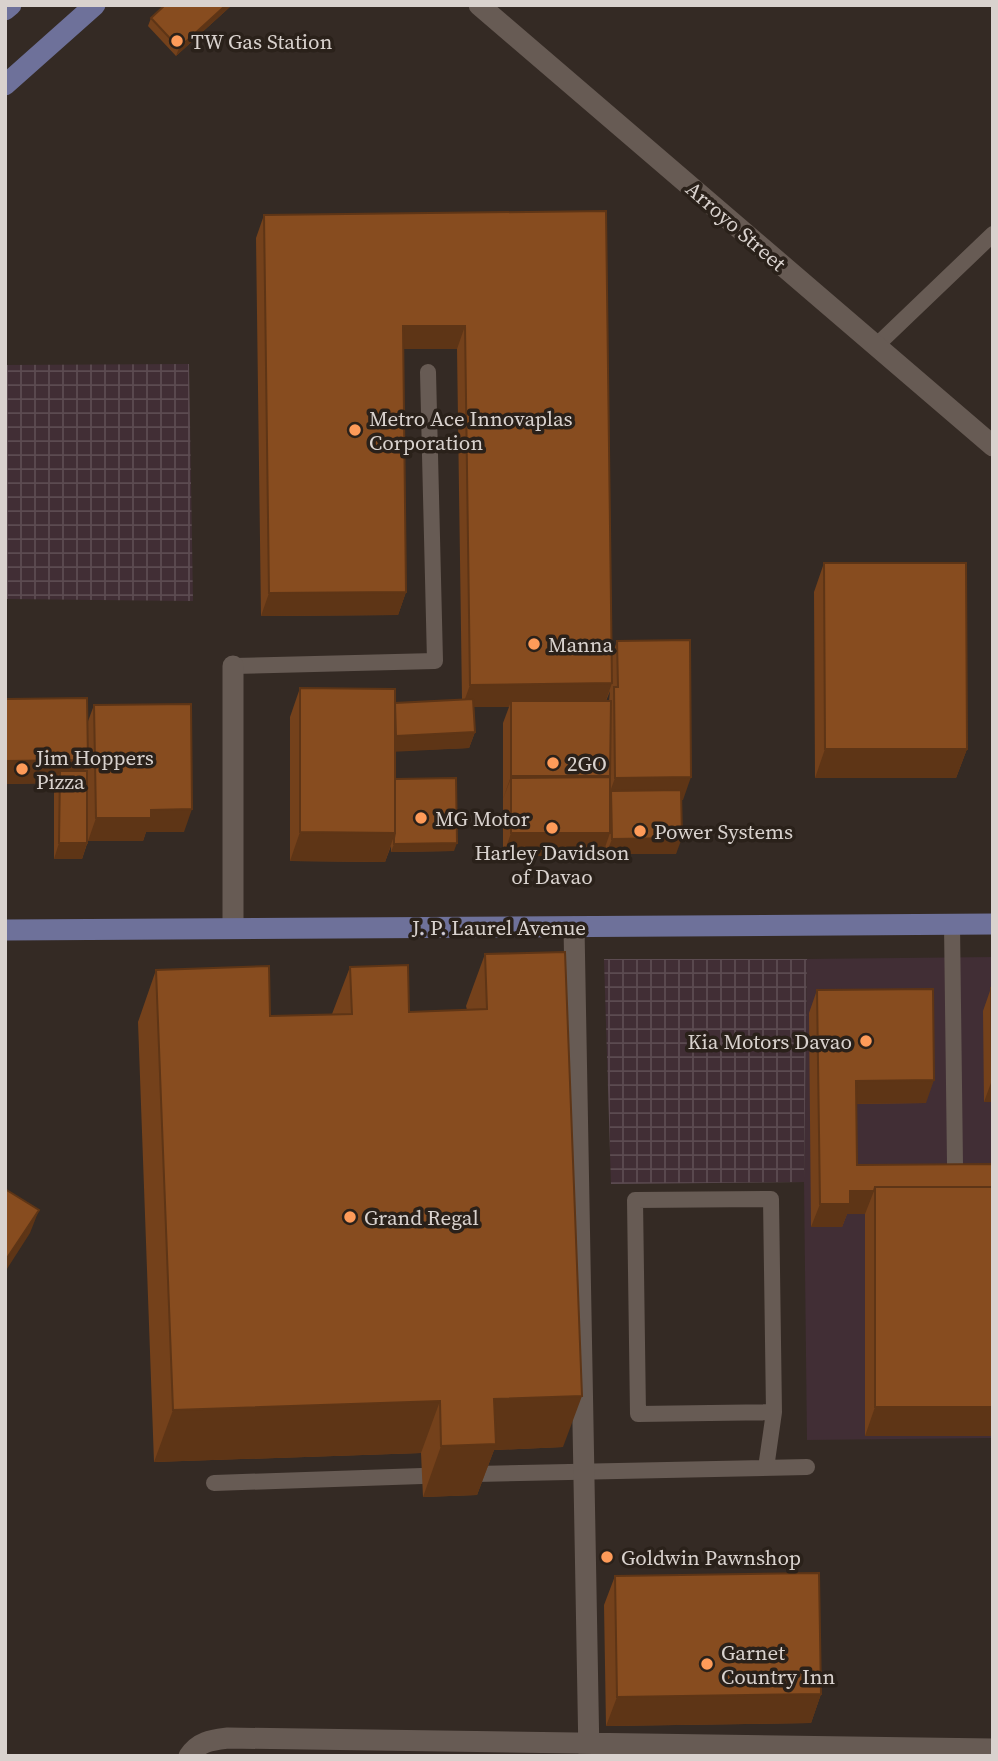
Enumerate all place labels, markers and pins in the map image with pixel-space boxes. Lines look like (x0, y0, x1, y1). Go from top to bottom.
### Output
place label: TW Gas Station (191, 27, 333, 56)
marker: TW Gas Station (169, 33, 185, 49)
place label: Metro Ace Innovaplas Corporation (369, 404, 573, 457)
marker: Metro Ace Innovaplas Corporation (347, 422, 363, 438)
place label: Manna (548, 630, 614, 659)
marker: Manna (526, 636, 542, 652)
place label: Jim Hoppers Pizza (35, 743, 154, 796)
place label: 2GO (567, 749, 607, 778)
marker: 2GO (545, 755, 561, 771)
marker: Jim Hoppers Pizza (14, 761, 30, 777)
place label: MG Motor (435, 804, 530, 833)
marker: MG Motor (413, 810, 429, 826)
place label: Power Systems (654, 817, 793, 846)
marker: Harley Davidson of Davao (544, 820, 560, 836)
marker: Power Systems (632, 823, 648, 839)
place label: Harley Davidson of Davao (474, 838, 630, 891)
place label: Kia Motors Davao (688, 1027, 852, 1056)
marker: Kia Motors Davao (858, 1033, 874, 1049)
place label: Grand Regal (364, 1203, 479, 1232)
marker: Grand Regal (342, 1209, 358, 1225)
place label: Goldwin Pawnshop (621, 1543, 801, 1572)
marker: Goldwin Pawnshop (599, 1549, 615, 1565)
place label: Garnet Country Inn (721, 1638, 836, 1691)
marker: Garnet Country Inn (699, 1656, 715, 1672)

